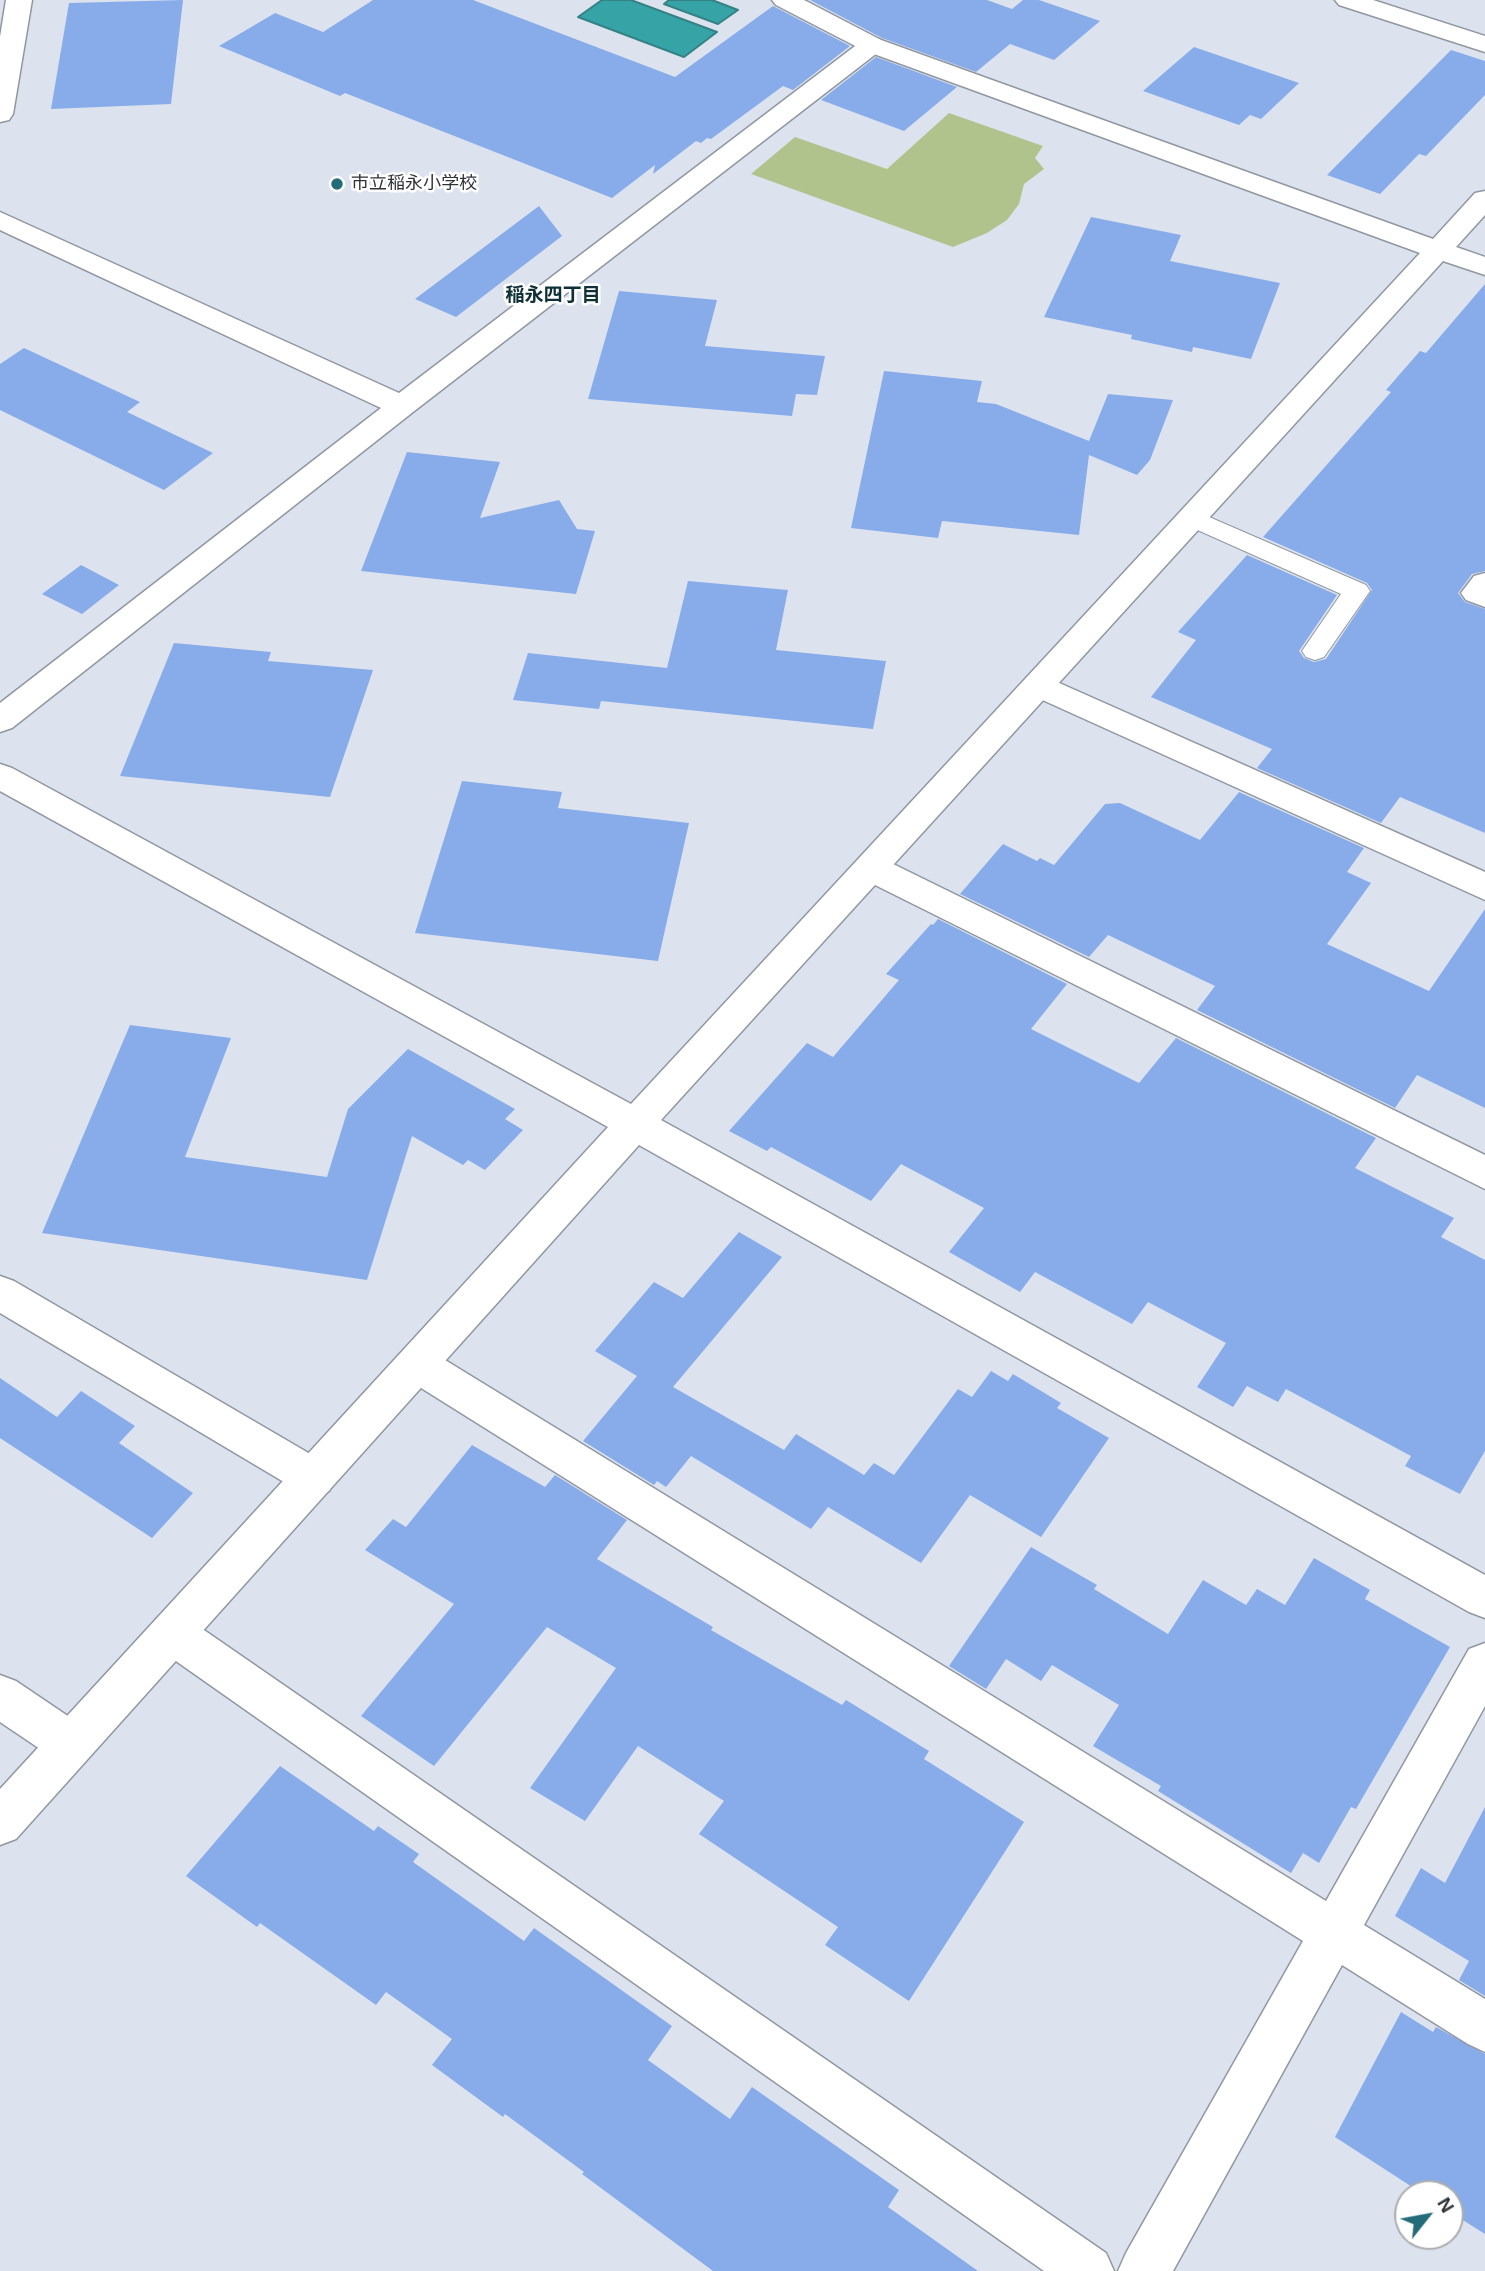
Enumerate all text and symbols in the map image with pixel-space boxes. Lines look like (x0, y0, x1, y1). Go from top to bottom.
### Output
place label: 市立稲永小学校 (351, 173, 477, 195)
marker: 市立稲永小学校 (329, 176, 345, 192)
district label: 稲永四丁目 (506, 285, 600, 307)
north arrow (1394, 2180, 1464, 2250)
text: N (1433, 2194, 1458, 2216)

